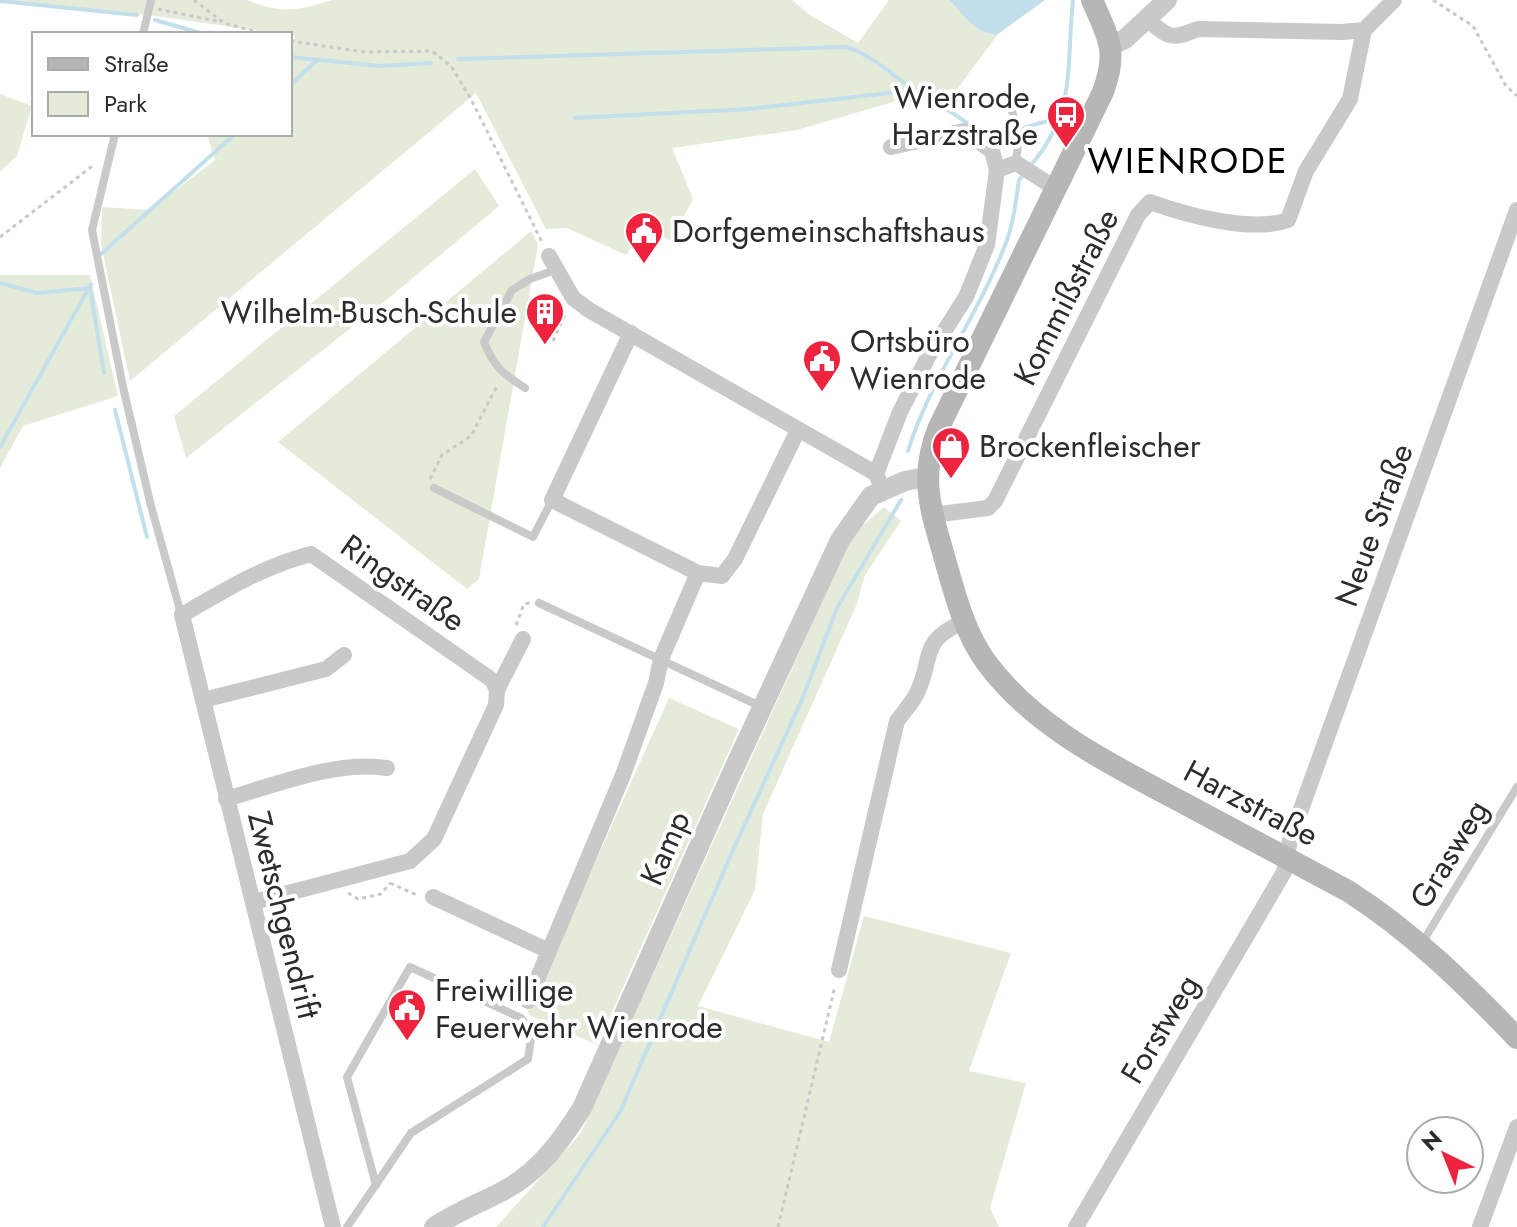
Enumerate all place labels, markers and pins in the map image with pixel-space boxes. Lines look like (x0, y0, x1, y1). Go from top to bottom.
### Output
place label: Wienrode, Harzstraße (892, 74, 1038, 157)
bus stop icon: Wienrode, Harzstraße (1045, 94, 1087, 149)
place label: Dorfgemeinschaftshaus (672, 208, 985, 254)
public building icon: Dorfgemeinschaftshaus (623, 210, 665, 265)
place label: Wilhelm-Busch-Schule (221, 289, 517, 335)
building icon: Wilhelm-Busch-Schule (524, 291, 566, 346)
place label: Ortsbüro Wienrode (850, 318, 986, 401)
public building icon: Ortsbüro Wienrode (801, 338, 843, 393)
place label: Brockenfleischer (979, 423, 1201, 469)
shop icon: Brockenfleischer (930, 425, 972, 480)
place label: Freiwillige Feuerwehr Wienrode (435, 967, 723, 1050)
public building icon: Freiwillige Feuerwehr Wienrode (386, 987, 428, 1042)

